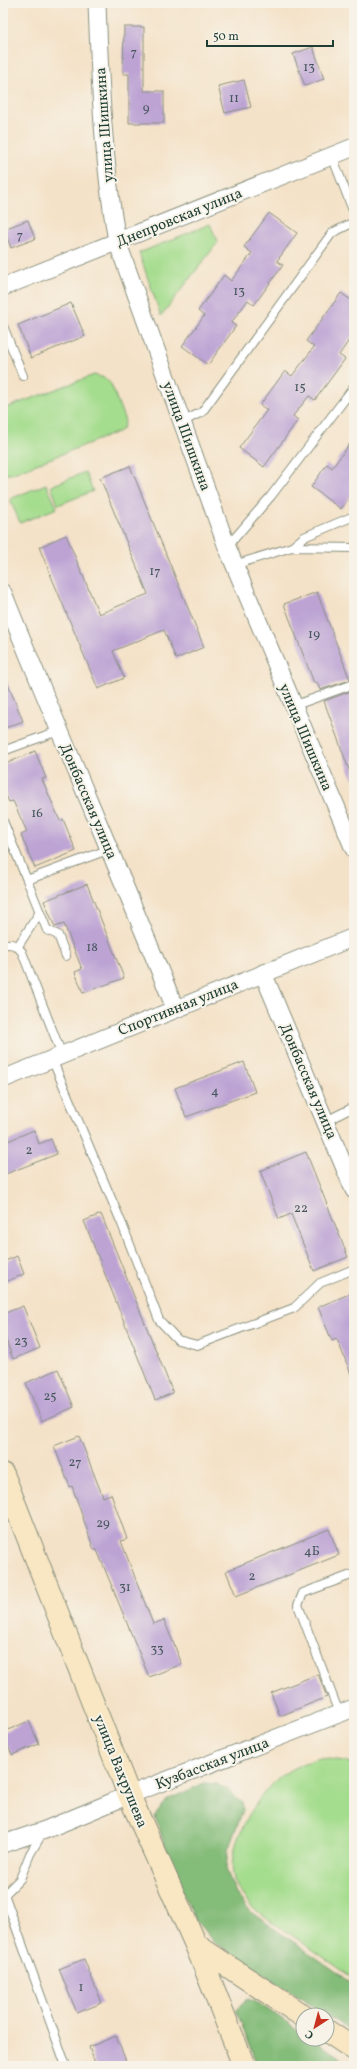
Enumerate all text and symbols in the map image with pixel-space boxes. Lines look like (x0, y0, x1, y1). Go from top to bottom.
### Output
scale bar (207, 22, 333, 48)
text: 50 m (213, 29, 239, 45)
house number: 7 (131, 44, 137, 62)
house number: 13 (303, 59, 315, 77)
street label: улица Шишкина (91, 67, 120, 183)
house number: 11 (229, 90, 239, 108)
house number: 9 (143, 100, 150, 118)
street label: Днепровская улица (113, 183, 246, 253)
house number: 7 (17, 227, 23, 245)
house number: 13 (233, 283, 245, 301)
street label: улица Шишкина (156, 379, 215, 494)
house number: 15 (294, 379, 306, 397)
house number: 17 (149, 563, 161, 581)
house number: 19 (308, 626, 320, 644)
street label: улица Шишкина (272, 680, 337, 795)
street label: Донбасская улица (54, 740, 122, 863)
house number: 16 (31, 805, 43, 823)
house number: 18 (86, 939, 98, 957)
street label: Спортивная улица (115, 975, 242, 1042)
street label: Донбасская улица (274, 1020, 342, 1143)
house number: 4 (211, 1083, 219, 1101)
house number: 2 (26, 1142, 33, 1160)
house number: 22 (294, 1200, 308, 1218)
house number: 23 (14, 1333, 28, 1351)
house number: 25 (43, 1388, 57, 1406)
house number: 27 (69, 1454, 81, 1472)
house number: 29 (96, 1515, 110, 1533)
house number: 4Б (304, 1543, 320, 1561)
house number: 2 (249, 1568, 256, 1586)
house number: 31 (119, 1579, 131, 1597)
house number: 33 (150, 1641, 164, 1659)
street label: улица Вахрушева (87, 1712, 152, 1831)
street label: Кузбасская улица (153, 1733, 272, 1796)
house number: 1 (78, 1979, 84, 1997)
north arrow (295, 2007, 335, 2047)
text: С (303, 2026, 317, 2042)

